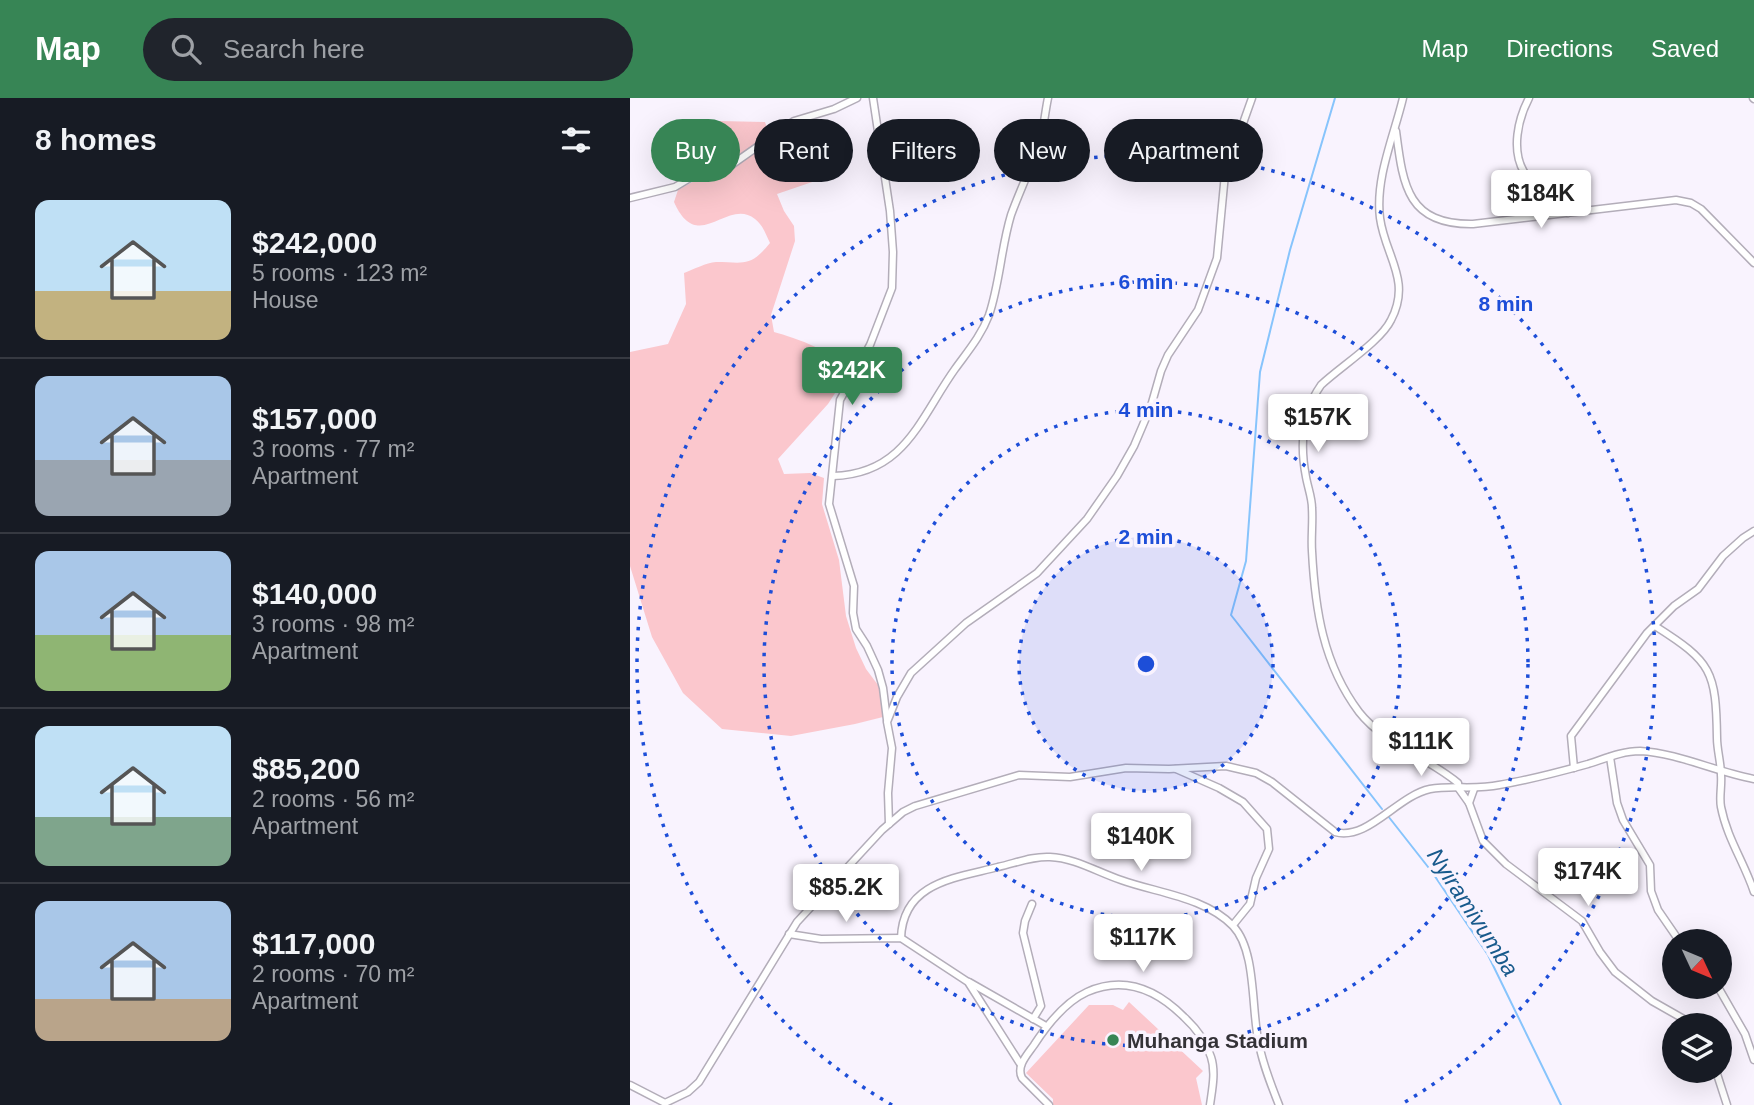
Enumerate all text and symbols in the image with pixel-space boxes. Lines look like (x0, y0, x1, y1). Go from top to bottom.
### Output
search box (143, 18, 633, 81)
text: Map (35, 30, 101, 67)
icon: search (167, 30, 205, 68)
text: Search here (223, 34, 365, 64)
text: Map (1422, 35, 1468, 62)
text: Directions (1506, 35, 1613, 62)
text: Saved (1651, 35, 1719, 62)
chip: Buy (651, 119, 740, 182)
chip: Rent (754, 119, 853, 182)
chip: Filters (867, 119, 980, 182)
chip: New (994, 119, 1090, 182)
chip: Apartment (1104, 119, 1263, 182)
icon: filters (557, 121, 595, 159)
text: 8 homes (35, 123, 157, 156)
pin: $184K (1492, 170, 1590, 230)
text: $184K (1507, 180, 1575, 206)
text: $242,000 (252, 226, 377, 259)
icon: home (91, 228, 175, 312)
text: 5 rooms · 123 m² (252, 260, 427, 286)
text: 6 min (1119, 270, 1173, 293)
text: House (252, 287, 318, 313)
text: 8 min (1479, 292, 1533, 315)
pin: $242K (803, 348, 901, 407)
text: $242K (818, 357, 886, 383)
pin: $157K (1269, 394, 1367, 454)
text: 4 min (1119, 398, 1173, 421)
text: $157,000 (252, 402, 377, 435)
icon: home (91, 404, 175, 488)
text: $157K (1284, 404, 1352, 430)
text: 3 rooms · 77 m² (252, 436, 414, 462)
text: Apartment (252, 463, 358, 489)
text: 2 min (1119, 525, 1173, 548)
text: $140,000 (252, 577, 377, 610)
icon: home (91, 579, 175, 663)
text: 3 rooms · 98 m² (252, 611, 414, 637)
text: Apartment (252, 638, 358, 664)
centre of rings (1134, 652, 1158, 676)
pin: $111K (1372, 718, 1470, 778)
text: $111K (1388, 728, 1454, 754)
text: $85,200 (252, 752, 360, 785)
icon: home (91, 754, 175, 838)
text: 2 rooms · 56 m² (252, 786, 414, 812)
text: Apartment (252, 813, 358, 839)
pin: $140K (1092, 814, 1190, 873)
text: $140K (1107, 823, 1175, 849)
water label: Nyiramivumba (1422, 843, 1524, 981)
pin: $174K (1539, 848, 1637, 908)
text: $174K (1554, 858, 1622, 884)
pin: $85.2K (789, 864, 903, 924)
text: $85.2K (809, 874, 883, 900)
pin: $117K (1094, 914, 1192, 974)
text: $117K (1110, 924, 1176, 950)
text: $117,000 (252, 927, 375, 960)
icon: home (91, 929, 175, 1013)
north arrow (1662, 929, 1732, 999)
map controls (1662, 929, 1732, 1083)
text: 2 rooms · 70 m² (252, 961, 414, 987)
text: Apartment (252, 988, 358, 1014)
button: layers (1662, 1013, 1732, 1083)
place label: Muhanga Stadium (1127, 1029, 1308, 1052)
marker: Muhanga Stadium (1105, 1032, 1121, 1048)

